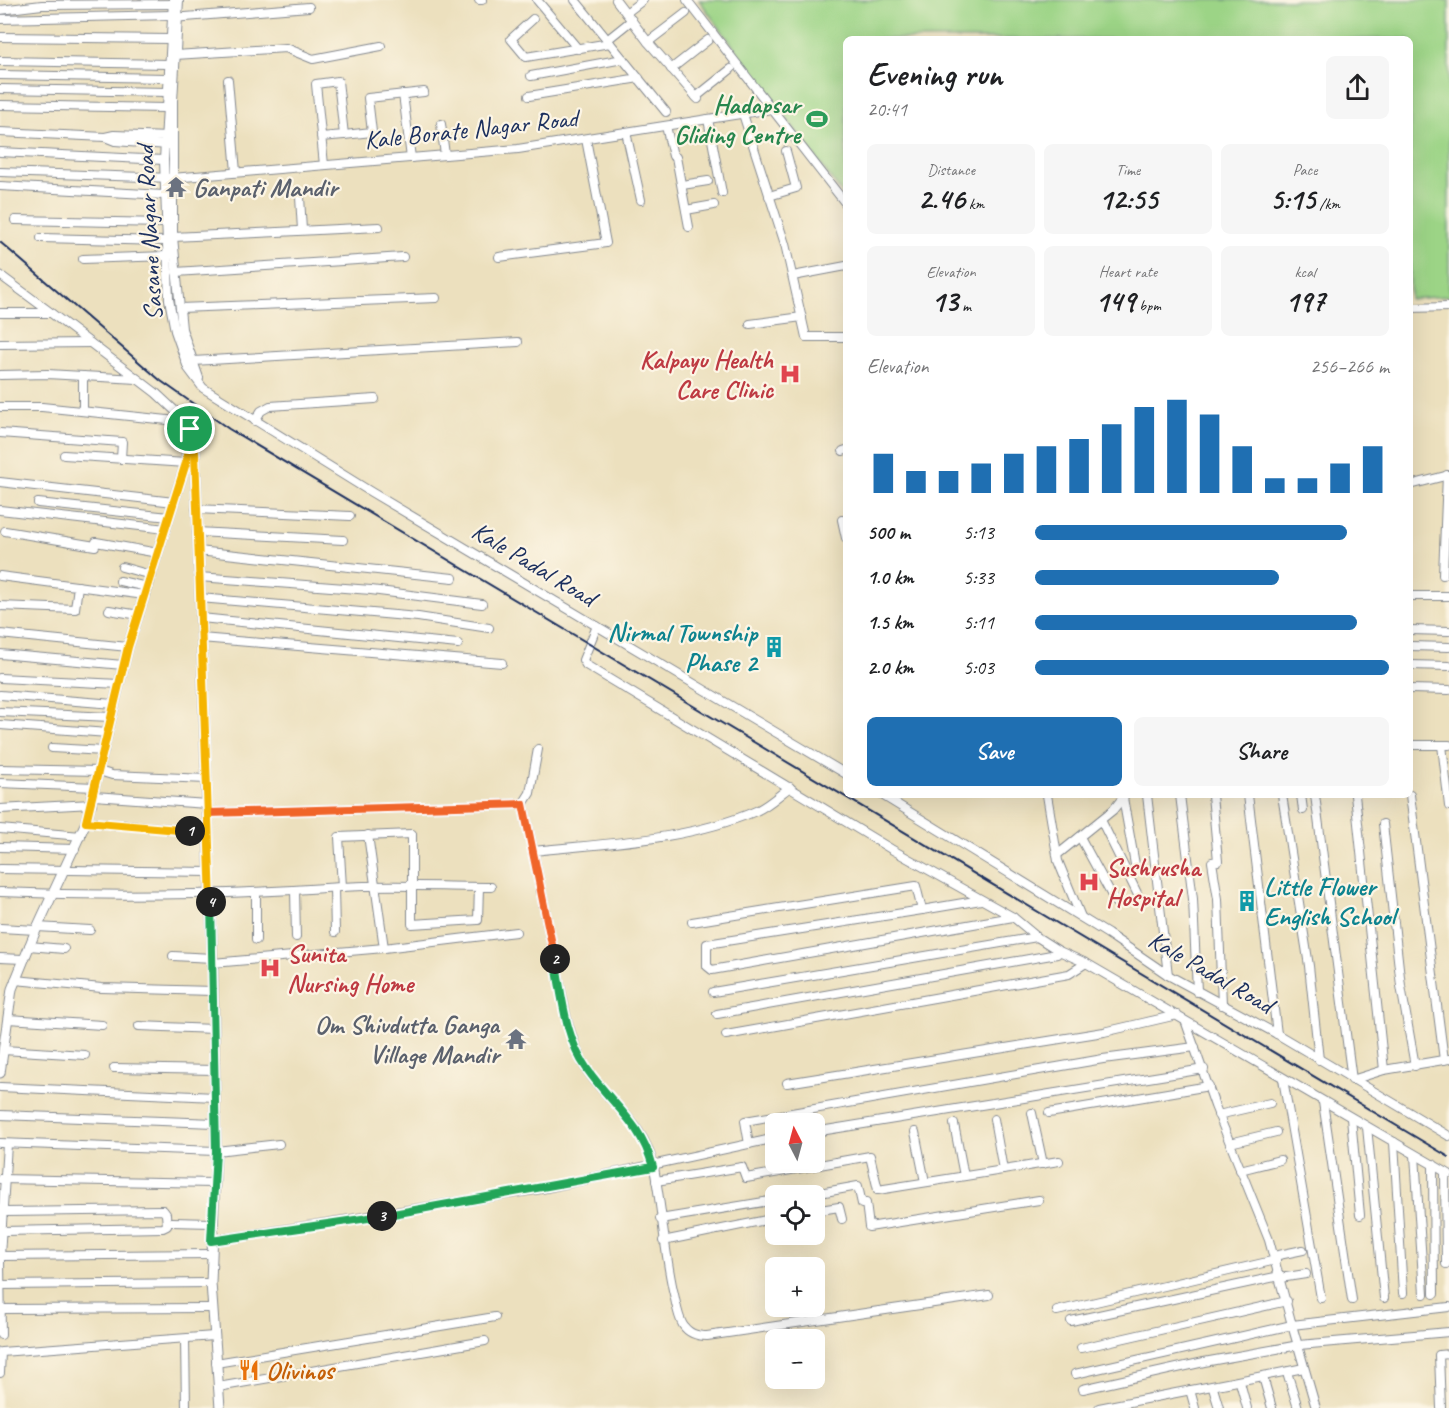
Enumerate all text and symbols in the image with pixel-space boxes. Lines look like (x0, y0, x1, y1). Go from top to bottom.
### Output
text: Evening run (867, 53, 1002, 95)
button: share (1326, 56, 1389, 119)
place label: Hadapsar Gliding Centre (674, 88, 803, 151)
text: 20:41 (867, 97, 907, 122)
street label: Kale Borate Nagar Road (363, 101, 583, 157)
sports icon: Hadapsar Gliding Centre (805, 107, 829, 131)
street label: Sasane Nagar Road (128, 141, 170, 321)
text: Distance (927, 160, 975, 180)
text: Time (1116, 160, 1140, 180)
text: Pace (1293, 160, 1317, 180)
place label: Ganpati Mandir (193, 171, 340, 204)
temple icon: Ganpati Mandir (164, 175, 188, 199)
text: 2.46 (918, 180, 965, 218)
text: 12:55 (1099, 180, 1157, 218)
text: 5:15 (1270, 180, 1315, 218)
text: km (965, 194, 984, 214)
text: /km (1315, 194, 1340, 214)
text: Elevation (926, 262, 976, 282)
text: Heart rate (1099, 262, 1157, 282)
text: kcal (1294, 262, 1316, 282)
text: 13 (931, 282, 958, 320)
text: 149 (1095, 282, 1135, 320)
text: 197 (1285, 282, 1325, 320)
text: m (958, 296, 971, 316)
text: bpm (1135, 296, 1161, 316)
place label: Kalpayu Health Care Clinic (640, 343, 775, 406)
text: Elevation (867, 354, 929, 379)
text: 256–266 m (1310, 354, 1389, 379)
hospital icon: Kalpayu Health Care Clinic (778, 362, 802, 386)
pin (164, 403, 215, 454)
icon: arrive (173, 412, 206, 445)
street label: Kale Padal Road (466, 514, 605, 616)
text: 500 m (867, 520, 910, 545)
text: 5:13 (963, 520, 994, 545)
text: 1.0 km (867, 565, 914, 590)
text: 5:33 (963, 565, 994, 590)
text: 1.5 km (867, 610, 913, 635)
text: 5:11 (963, 610, 994, 635)
place label: Nirmal Township Phase 2 (607, 616, 759, 679)
building icon: Nirmal Township Phase 2 (762, 635, 786, 659)
text: 2.0 km (867, 655, 914, 680)
text: 5:03 (963, 655, 994, 680)
button: Save (867, 717, 1122, 786)
button: Share (1134, 717, 1389, 786)
pin: 1 (175, 816, 205, 846)
text: 1 (186, 821, 194, 841)
place label: Sushrusha Hospital (1106, 851, 1202, 914)
hospital icon: Sushrusha Hospital (1077, 870, 1101, 894)
place label: Little Flower English School (1264, 870, 1399, 933)
pin: 4 (196, 887, 226, 917)
building icon: Little Flower English School (1235, 889, 1259, 913)
text: 4 (207, 892, 215, 912)
street label: Kale Padal Road (1143, 923, 1283, 1023)
place label: Sunita Nursing Home (287, 937, 415, 1000)
pin: 2 (540, 944, 570, 974)
text: 2 (551, 949, 559, 969)
hospital icon: Sunita Nursing Home (258, 956, 282, 980)
place label: Om Shivdutta Ganga Village Mandir (315, 1008, 502, 1071)
temple icon: Om Shivdutta Ganga Village Mandir (504, 1027, 528, 1051)
north arrow (765, 1113, 825, 1173)
map controls (765, 1113, 825, 1389)
button: locate (765, 1185, 825, 1245)
pin: 3 (367, 1201, 397, 1231)
text: 3 (378, 1206, 386, 1226)
button: + (765, 1257, 825, 1317)
button: − (765, 1329, 825, 1389)
place label: Olivinos (266, 1354, 336, 1387)
restaurant icon: Olivinos (237, 1358, 261, 1382)

